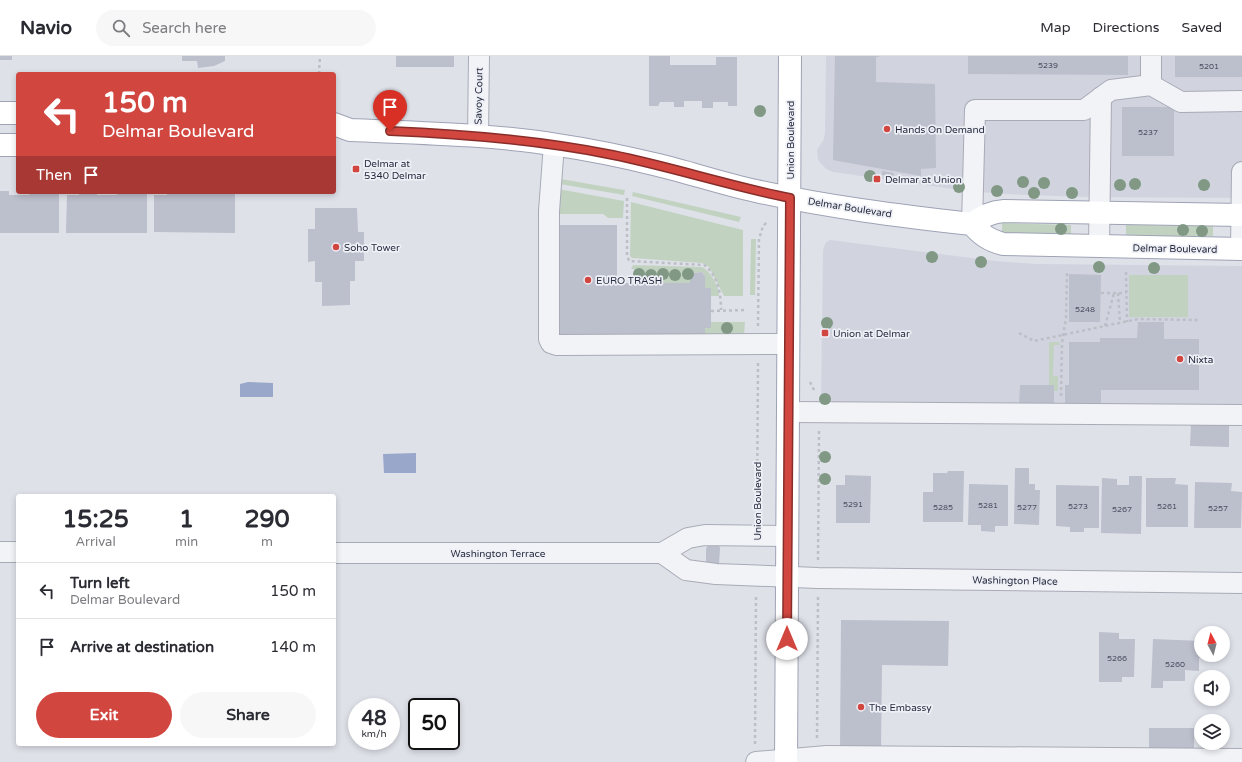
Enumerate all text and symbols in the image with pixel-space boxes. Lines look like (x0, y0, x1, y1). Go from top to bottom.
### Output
search box (96, 10, 376, 46)
text: Navio (20, 17, 72, 39)
icon: search (110, 17, 132, 39)
text: Search here (142, 19, 226, 37)
text: Map (1040, 19, 1071, 36)
text: Directions (1093, 19, 1160, 36)
text: Saved (1182, 19, 1222, 36)
house number: 5239 (1038, 61, 1058, 70)
house number: 5201 (1199, 62, 1219, 71)
street label: Savoy Court (472, 67, 486, 125)
text: 150 m (102, 86, 188, 120)
icon: left (36, 88, 88, 140)
pin (373, 90, 407, 131)
icon: arrive (379, 96, 401, 118)
street label: Union Boulevard (785, 101, 797, 179)
text: Delmar Boulevard (102, 120, 254, 142)
marker: Hands On Demand (882, 124, 892, 134)
place label: Hands On Demand (895, 124, 985, 136)
house number: 5237 (1138, 128, 1158, 137)
place label: Delmar at 5340 Delmar (364, 158, 426, 182)
icon: arrive (80, 164, 102, 186)
marker: Delmar at 5340 Delmar (351, 164, 361, 174)
text: Then (36, 166, 72, 184)
marker: Delmar at Union (872, 174, 882, 184)
place label: Delmar at Union (885, 174, 962, 186)
street label: Delmar Boulevard (807, 195, 893, 221)
marker: Soho Tower (331, 242, 341, 252)
place label: Soho Tower (344, 242, 400, 254)
street label: Delmar Boulevard (1133, 242, 1217, 256)
marker: EURO TRASH (583, 275, 593, 285)
place label: EURO TRASH (596, 275, 662, 287)
house number: 5248 (1075, 305, 1095, 314)
marker: Union at Delmar (820, 328, 830, 338)
place label: Union at Delmar (833, 328, 910, 340)
marker: Nixta (1175, 354, 1185, 364)
place label: Nixta (1188, 354, 1213, 366)
street label: Union Boulevard (752, 462, 764, 540)
house number: 5291 (843, 500, 863, 509)
house number: 5281 (978, 501, 998, 510)
house number: 5273 (1068, 502, 1088, 511)
house number: 5261 (1157, 502, 1177, 511)
house number: 5285 (933, 503, 953, 512)
house number: 5277 (1017, 503, 1037, 512)
house number: 5257 (1208, 504, 1228, 513)
text: 15:25 (62, 505, 129, 534)
text: 1 (179, 505, 194, 534)
text: 290 (244, 505, 290, 534)
house number: 5267 (1112, 505, 1132, 514)
text: Arrival (75, 534, 116, 550)
text: min (175, 534, 198, 550)
text: m (261, 534, 273, 550)
street label: Washington Terrace (451, 548, 546, 560)
text: Turn left (70, 574, 130, 592)
street label: Washington Place (972, 574, 1058, 588)
icon: left (36, 580, 58, 602)
text: 150 m (270, 582, 316, 600)
text: Delmar Boulevard (70, 592, 180, 608)
position arrow (766, 618, 808, 660)
north arrow (1194, 626, 1230, 662)
map controls (1194, 626, 1230, 750)
icon: arrive (36, 636, 58, 658)
text: Arrive at destination (70, 638, 214, 656)
text: 140 m (270, 638, 316, 656)
house number: 5266 (1107, 654, 1127, 663)
house number: 5260 (1165, 660, 1185, 669)
button: sound (1194, 670, 1230, 706)
button: Exit (36, 692, 172, 738)
button: Share (180, 692, 316, 738)
speed limit sign: 50 (408, 698, 460, 750)
marker: The Embassy (856, 702, 866, 712)
place label: The Embassy (869, 702, 932, 714)
text: 48 (361, 707, 387, 731)
button: layers (1194, 714, 1230, 750)
text: km/h (361, 728, 387, 740)

